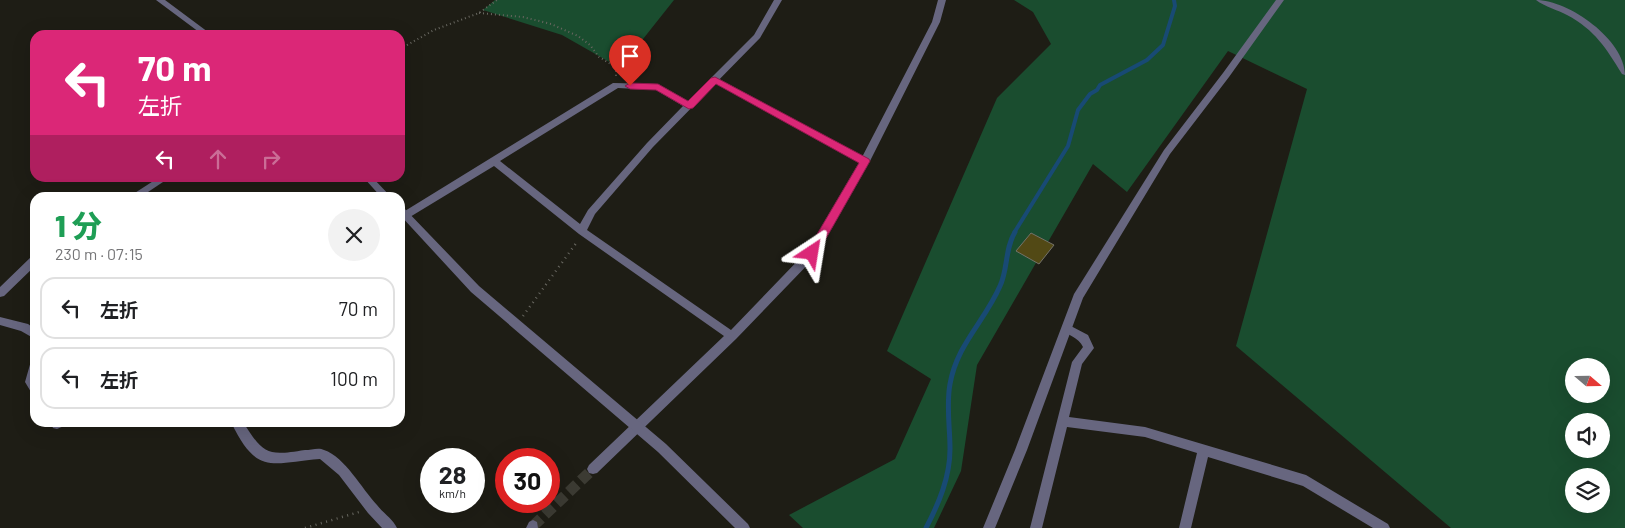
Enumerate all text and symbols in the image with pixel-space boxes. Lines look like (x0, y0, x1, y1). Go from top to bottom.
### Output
pin (609, 35, 651, 86)
icon: arrive (616, 42, 644, 70)
text: 70 m (138, 46, 212, 88)
icon: left (55, 50, 120, 115)
text: 左折 (138, 92, 182, 118)
icon: left (151, 145, 179, 173)
icon: ahead (204, 145, 232, 173)
icon: right (257, 145, 285, 173)
text: 1 分 (55, 207, 102, 243)
button: close (328, 209, 380, 261)
position arrow (785, 226, 837, 278)
text: 230 m · 07:15 (55, 244, 143, 263)
icon: left (57, 294, 85, 322)
text: 70 m (339, 297, 378, 320)
text: 左折 (100, 298, 138, 321)
north arrow (1565, 358, 1610, 402)
map controls (1565, 358, 1610, 513)
icon: left (57, 364, 85, 392)
text: 100 m (330, 367, 378, 390)
text: 左折 (100, 368, 138, 391)
button: sound (1565, 413, 1610, 458)
speed limit sign: 30 (495, 448, 560, 513)
text: 28 (439, 459, 466, 489)
button: layers (1565, 468, 1610, 513)
text: km/h (439, 486, 466, 500)

